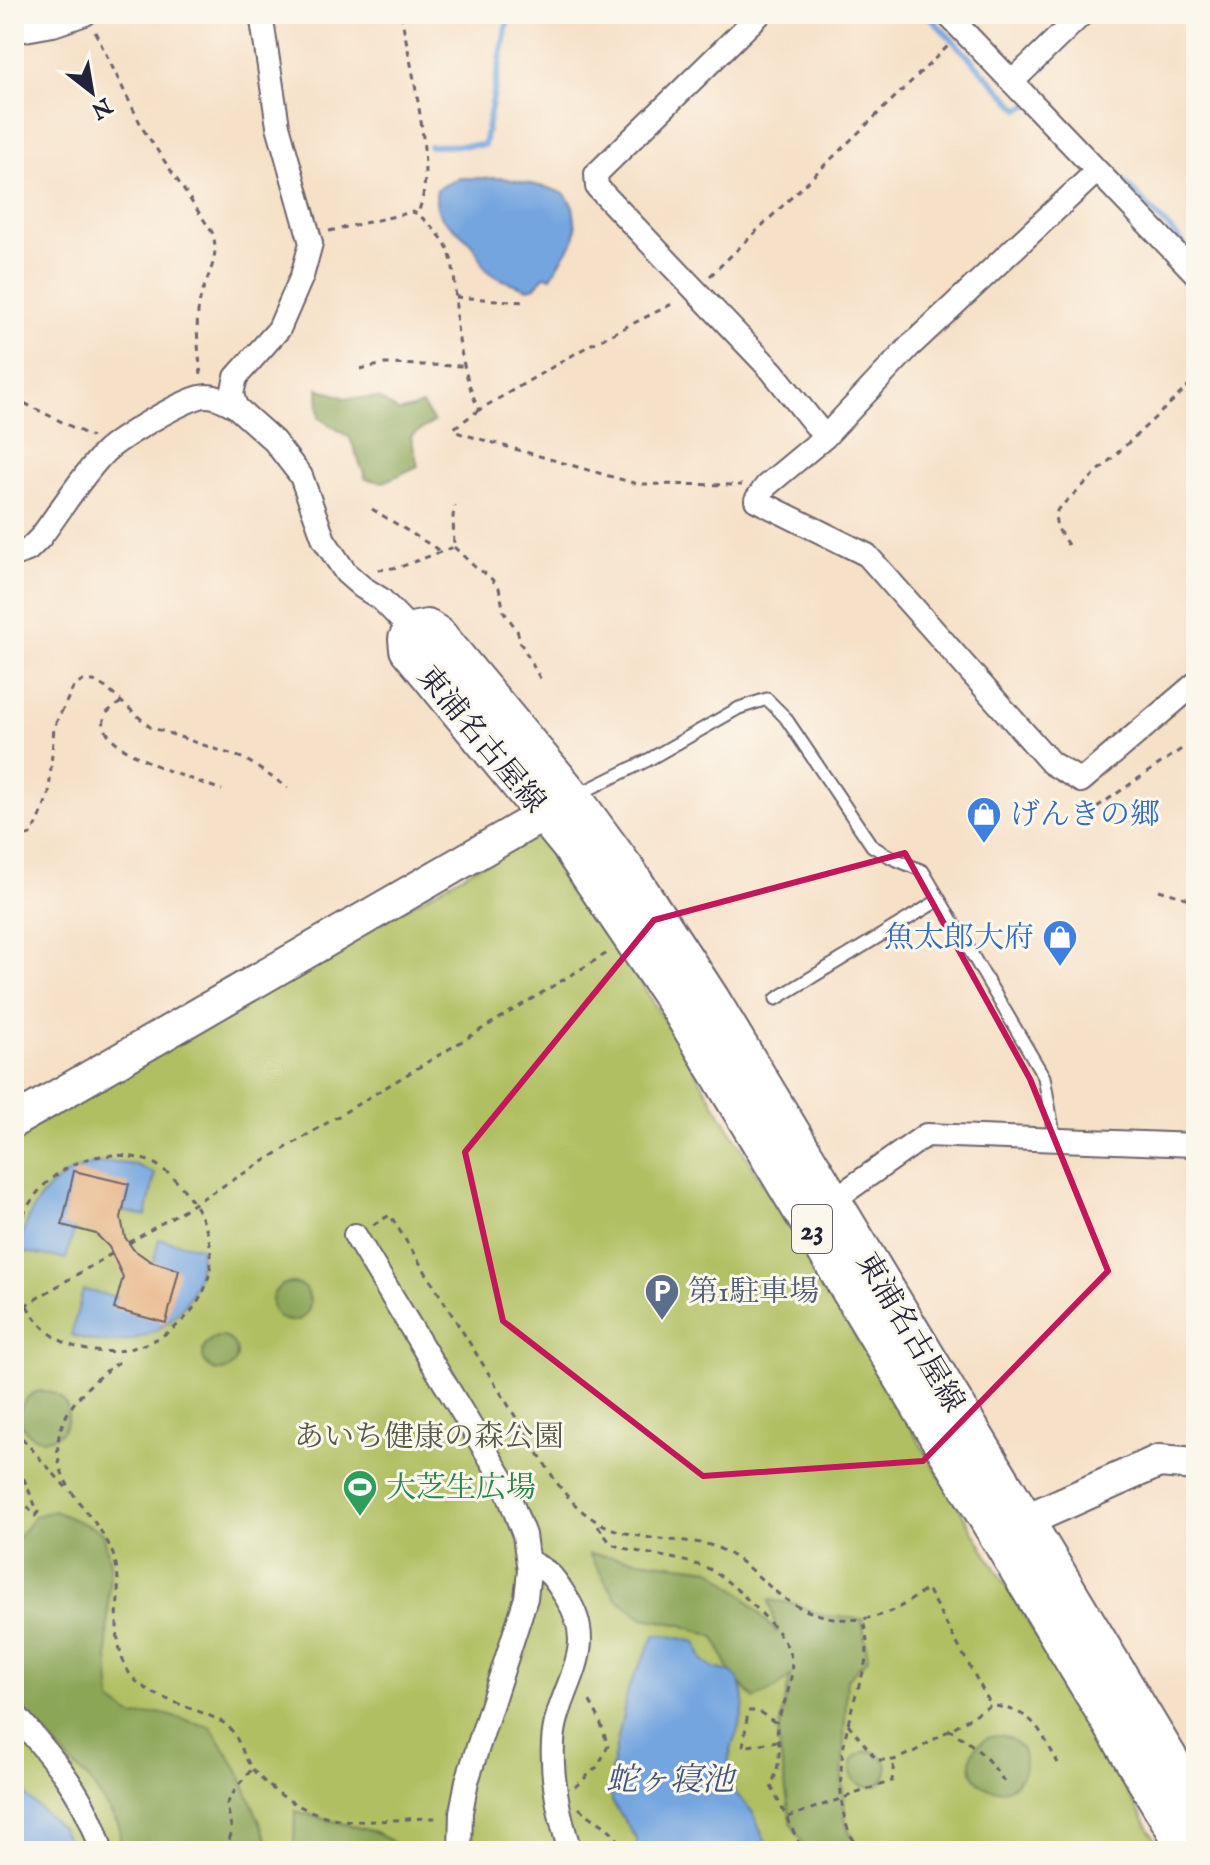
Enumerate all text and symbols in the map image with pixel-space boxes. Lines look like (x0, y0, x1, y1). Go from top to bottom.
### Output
north arrow (52, 52, 132, 132)
text: N (86, 90, 118, 124)
street label: 東浦名古屋線 (408, 659, 553, 821)
shop icon: げんきの郷 (965, 795, 1003, 845)
place label: げんきの郷 (1010, 797, 1160, 835)
shop icon: 魚太郎大府 (1041, 918, 1079, 968)
place label: 魚太郎大府 (884, 920, 1034, 958)
road number: 23 (792, 1205, 832, 1253)
street label: 東浦名古屋線 (847, 1246, 972, 1420)
parking icon: 第1駐車場 (643, 1272, 681, 1322)
place label: 第1駐車場 (688, 1274, 819, 1312)
park label: あいち健康の森公園 (294, 1419, 564, 1457)
sports icon: 大芝生広場 (341, 1468, 379, 1518)
place label: 大芝生広場 (386, 1470, 536, 1508)
water label: 蛇ヶ寝池 (606, 1761, 737, 1802)

